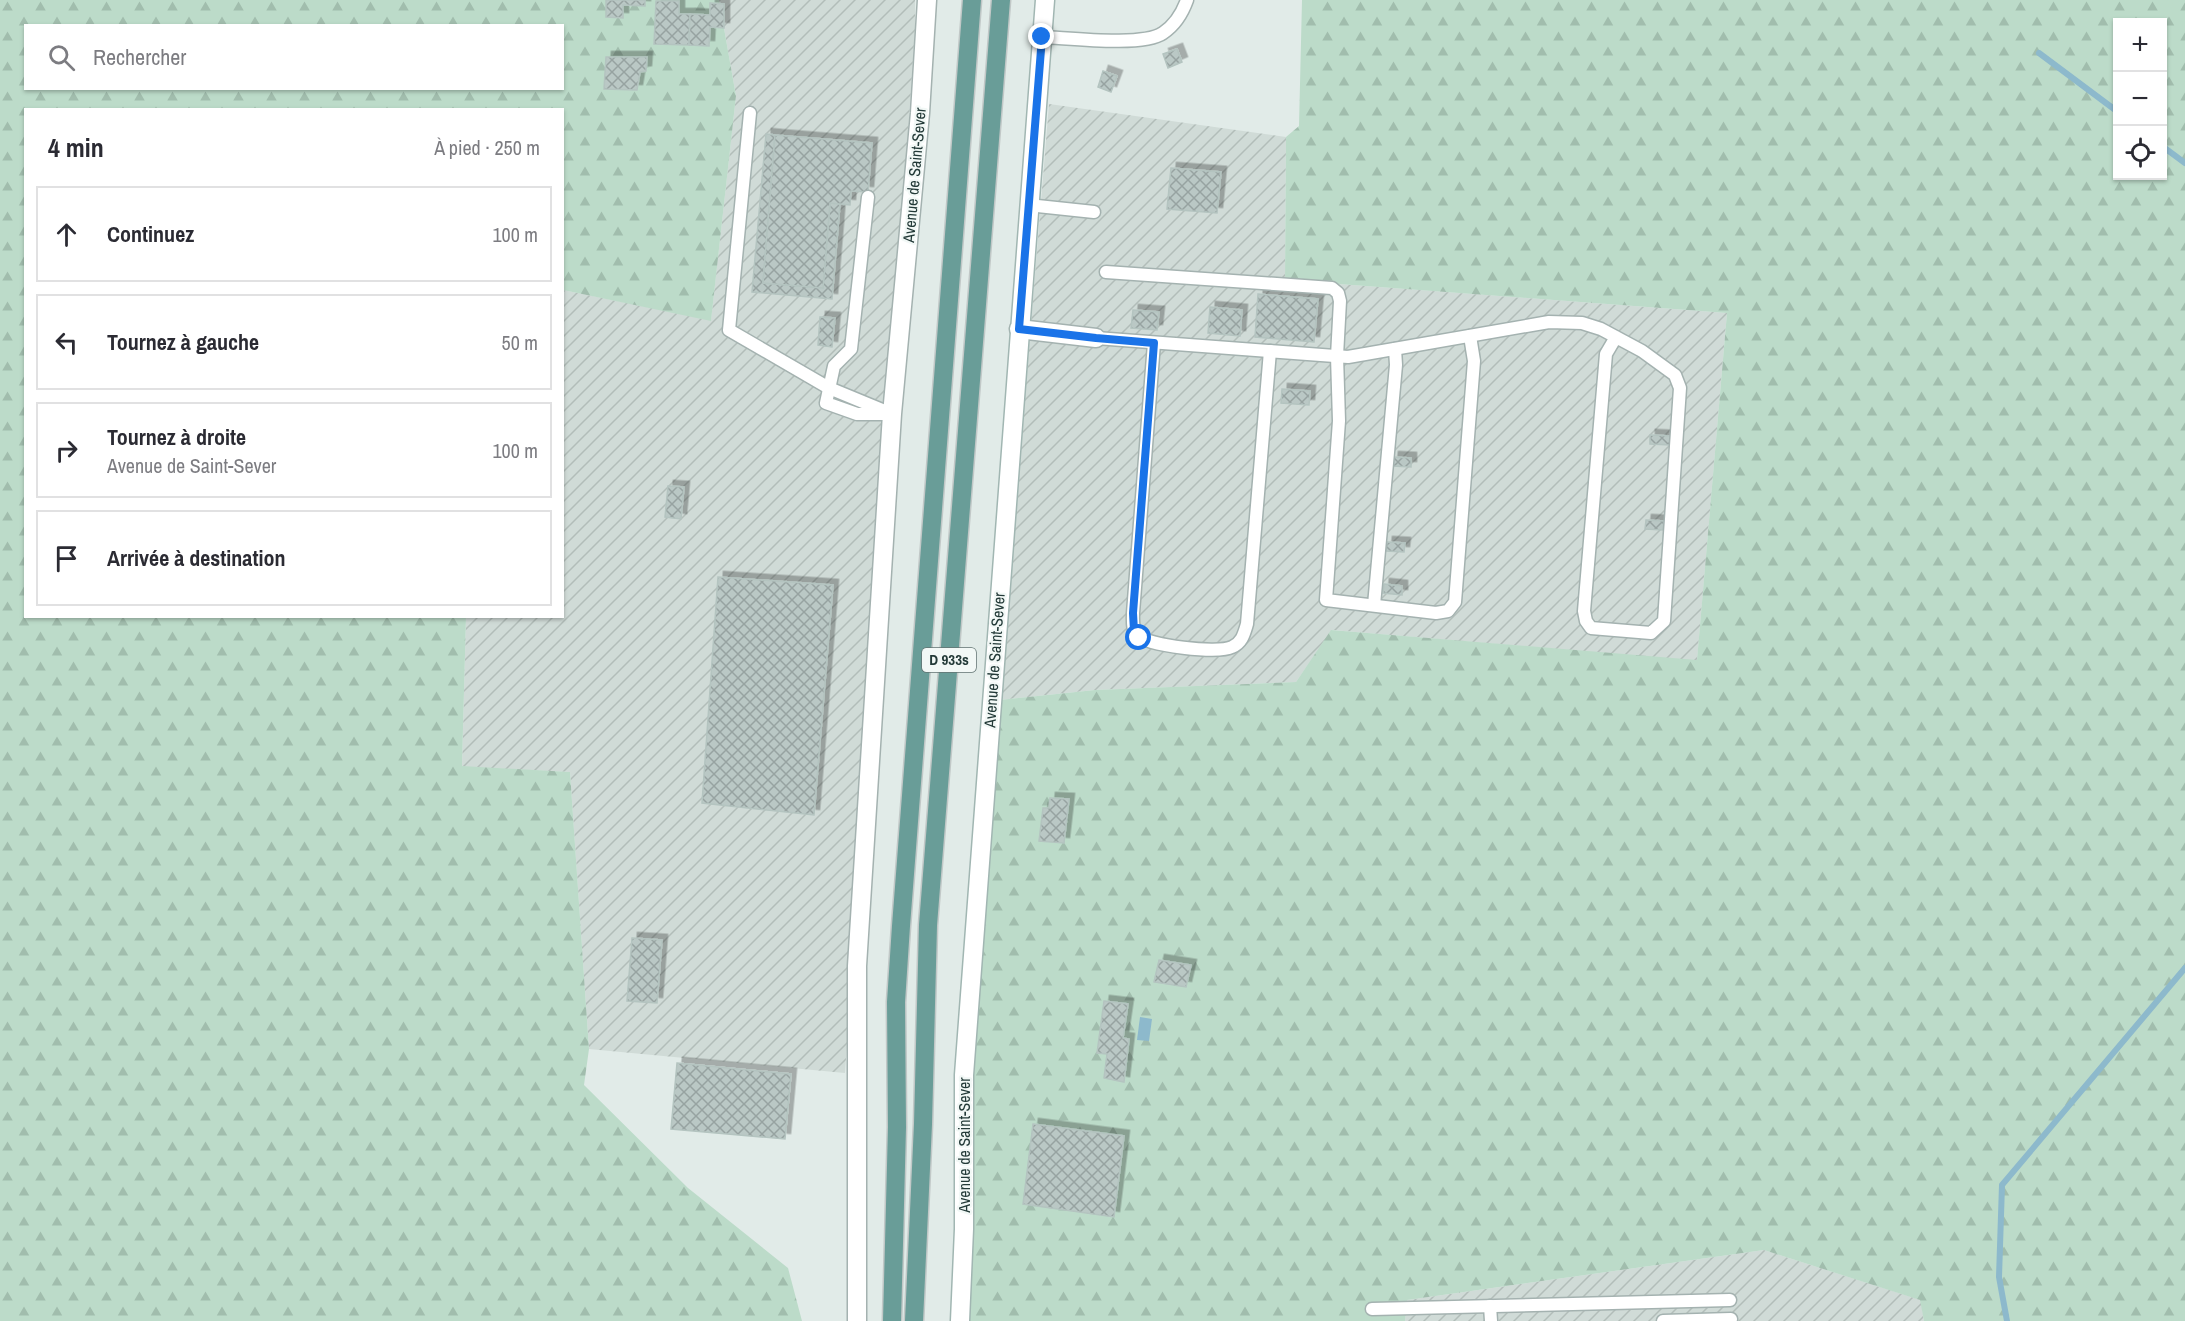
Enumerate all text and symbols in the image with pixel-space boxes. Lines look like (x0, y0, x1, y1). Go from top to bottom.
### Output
map controls (2113, 18, 2167, 180)
button: + (2113, 18, 2167, 72)
route end (1028, 23, 1054, 49)
search box (24, 24, 564, 90)
icon: search (45, 41, 78, 74)
text: Rechercher (93, 42, 186, 72)
button: − (2113, 72, 2167, 126)
street label: Avenue de Saint-Sever (897, 106, 931, 244)
button: locate (2113, 126, 2167, 180)
text: 4 min (48, 130, 104, 165)
text: À pied · 250 m (434, 134, 540, 161)
icon: ahead (50, 218, 83, 251)
text: Continuez (107, 219, 194, 249)
text: 100 m (492, 221, 538, 248)
icon: left (50, 326, 83, 359)
text: Tournez à gauche (107, 327, 259, 357)
text: 50 m (502, 329, 538, 356)
text: Tournez à droite (107, 422, 246, 452)
icon: right (50, 434, 83, 467)
text: 100 m (492, 437, 538, 464)
text: Avenue de Saint-Sever (107, 452, 276, 479)
icon: arrive (50, 542, 83, 575)
text: Arrivée à destination (107, 543, 285, 573)
street label: Avenue de Saint-Sever (978, 591, 1010, 729)
route start (1125, 624, 1151, 650)
road number: D 933s (922, 648, 976, 672)
street label: Avenue de Saint-Sever (953, 1077, 975, 1214)

